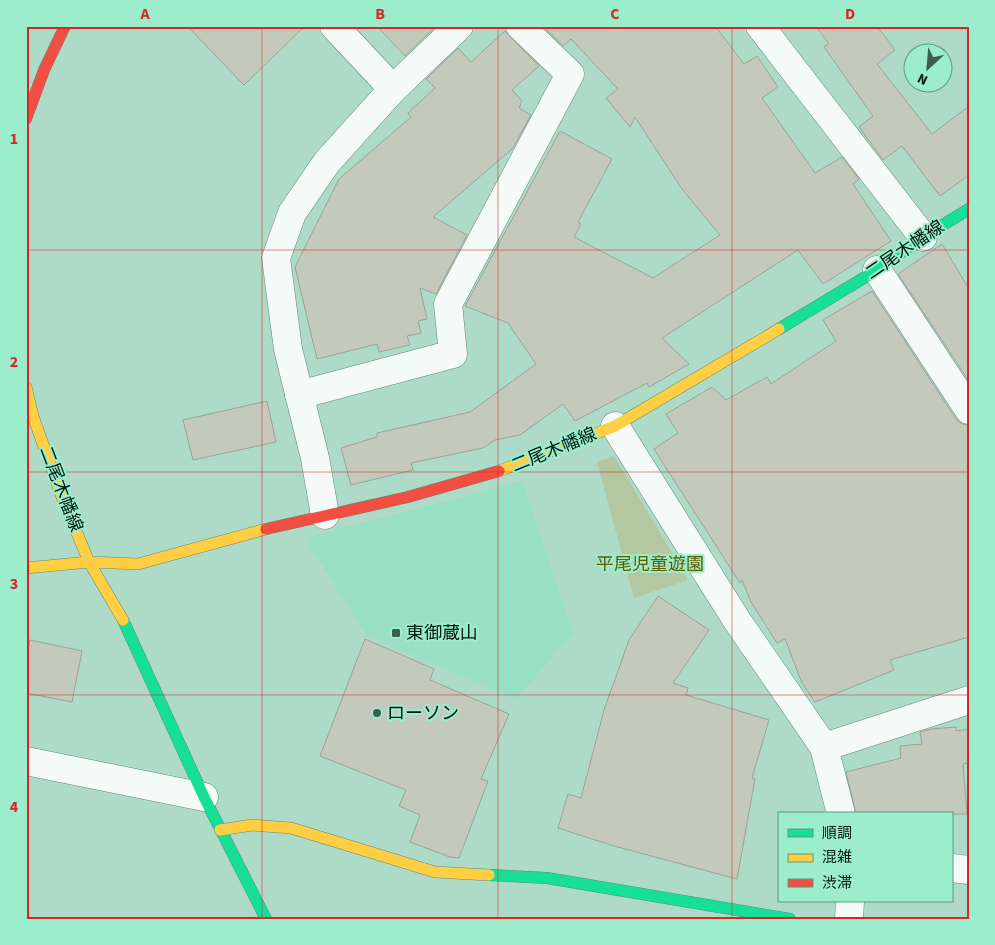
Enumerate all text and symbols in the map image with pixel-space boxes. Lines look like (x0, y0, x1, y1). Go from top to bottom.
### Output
text: A (139, 3, 150, 25)
text: B (375, 3, 385, 25)
text: C (610, 3, 620, 25)
text: D (845, 3, 855, 25)
north arrow (902, 42, 952, 92)
text: N (914, 68, 931, 90)
text: 1 (10, 128, 18, 150)
street label: 二尾木幡線 (861, 214, 949, 286)
text: 2 (10, 351, 18, 373)
street label: 二尾木幡線 (508, 422, 600, 478)
street label: 二尾木幡線 (33, 443, 89, 535)
park label: 平尾児童遊園 (596, 552, 704, 577)
text: 3 (10, 573, 18, 595)
place label: 東御蔵山 (406, 621, 478, 646)
marker: 東御蔵山 (390, 627, 402, 639)
place label: ローソン (387, 701, 459, 726)
marker: ローソン (371, 707, 383, 719)
text: 4 (10, 796, 19, 818)
legend (778, 812, 952, 902)
text: 順調 (822, 823, 852, 844)
text: 混雑 (822, 847, 852, 868)
text: 渋滞 (822, 873, 852, 894)

